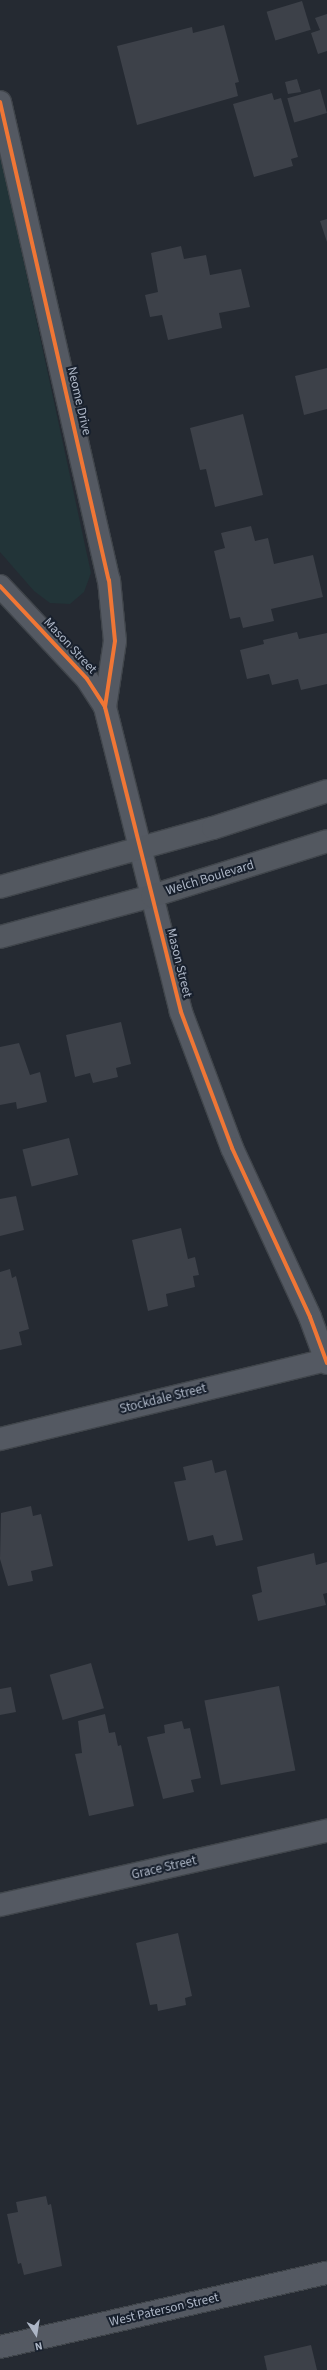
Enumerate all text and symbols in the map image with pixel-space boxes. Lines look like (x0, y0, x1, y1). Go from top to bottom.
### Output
street label: Neome Drive (64, 365, 94, 437)
street label: Mason Street (40, 615, 100, 677)
street label: Welch Boulevard (164, 857, 256, 899)
street label: Mason Street (163, 927, 195, 999)
street label: Stockdale Street (118, 1381, 208, 1417)
street label: Grace Street (130, 1853, 198, 1883)
street label: West Paterson Street (108, 2290, 220, 2330)
north arrow (16, 2314, 56, 2354)
text: N (33, 2338, 44, 2354)

